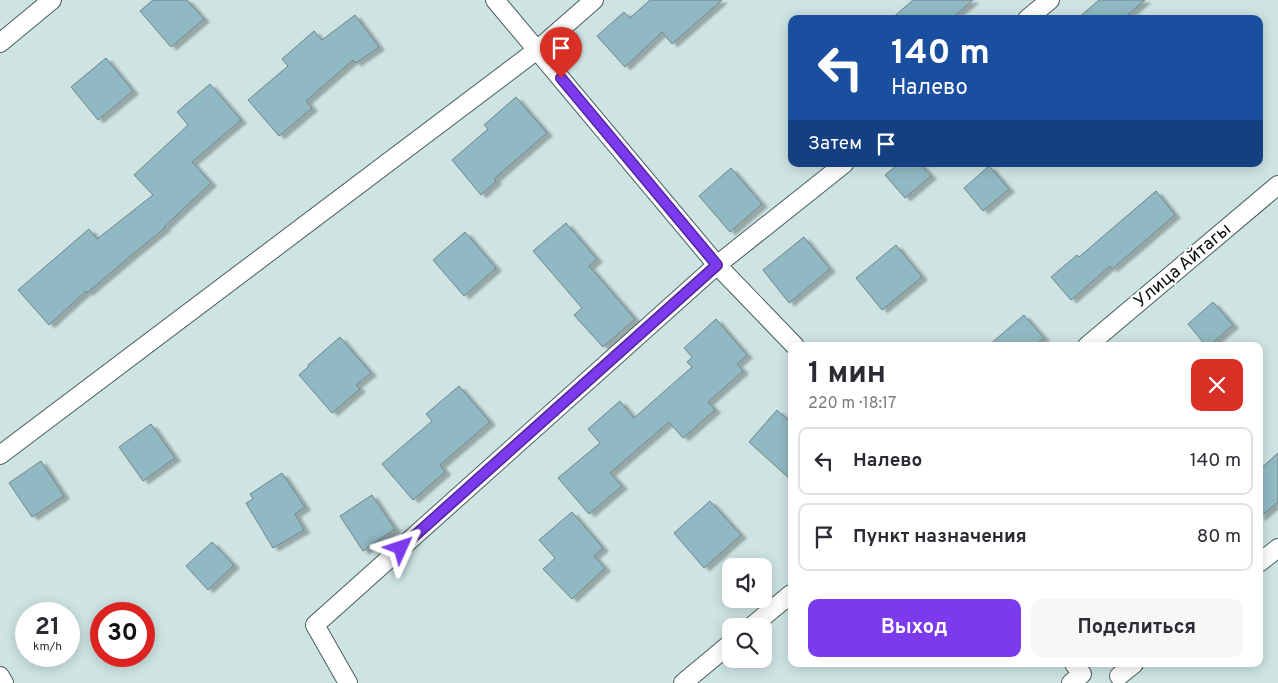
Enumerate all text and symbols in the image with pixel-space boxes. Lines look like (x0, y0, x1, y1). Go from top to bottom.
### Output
pin (540, 27, 582, 78)
text: 140 m (891, 32, 990, 76)
icon: arrive (547, 34, 575, 62)
icon: left (808, 35, 873, 100)
text: Налево (891, 75, 968, 102)
icon: arrive (872, 130, 900, 158)
text: Затем (808, 132, 862, 156)
street label: Улица Айтагы (1129, 218, 1237, 314)
text: 1 мин (808, 356, 886, 393)
button: close (1191, 359, 1243, 411)
text: 220 m · 18:17 (808, 394, 896, 414)
icon: left (810, 447, 838, 475)
text: Налево (853, 449, 922, 473)
text: 140 m (1190, 449, 1241, 473)
position arrow (374, 521, 426, 573)
icon: arrive (810, 523, 838, 551)
text: Пункт назначения (853, 525, 1027, 549)
text: 80 m (1197, 525, 1241, 549)
map controls (722, 558, 772, 668)
button: sound (722, 558, 772, 608)
button: Выход (808, 599, 1021, 657)
button: Поделиться (1031, 599, 1243, 657)
speed limit sign: 30 (90, 602, 155, 667)
text: 21 (35, 612, 60, 644)
button: search (722, 618, 772, 668)
text: km/h (33, 639, 62, 655)

